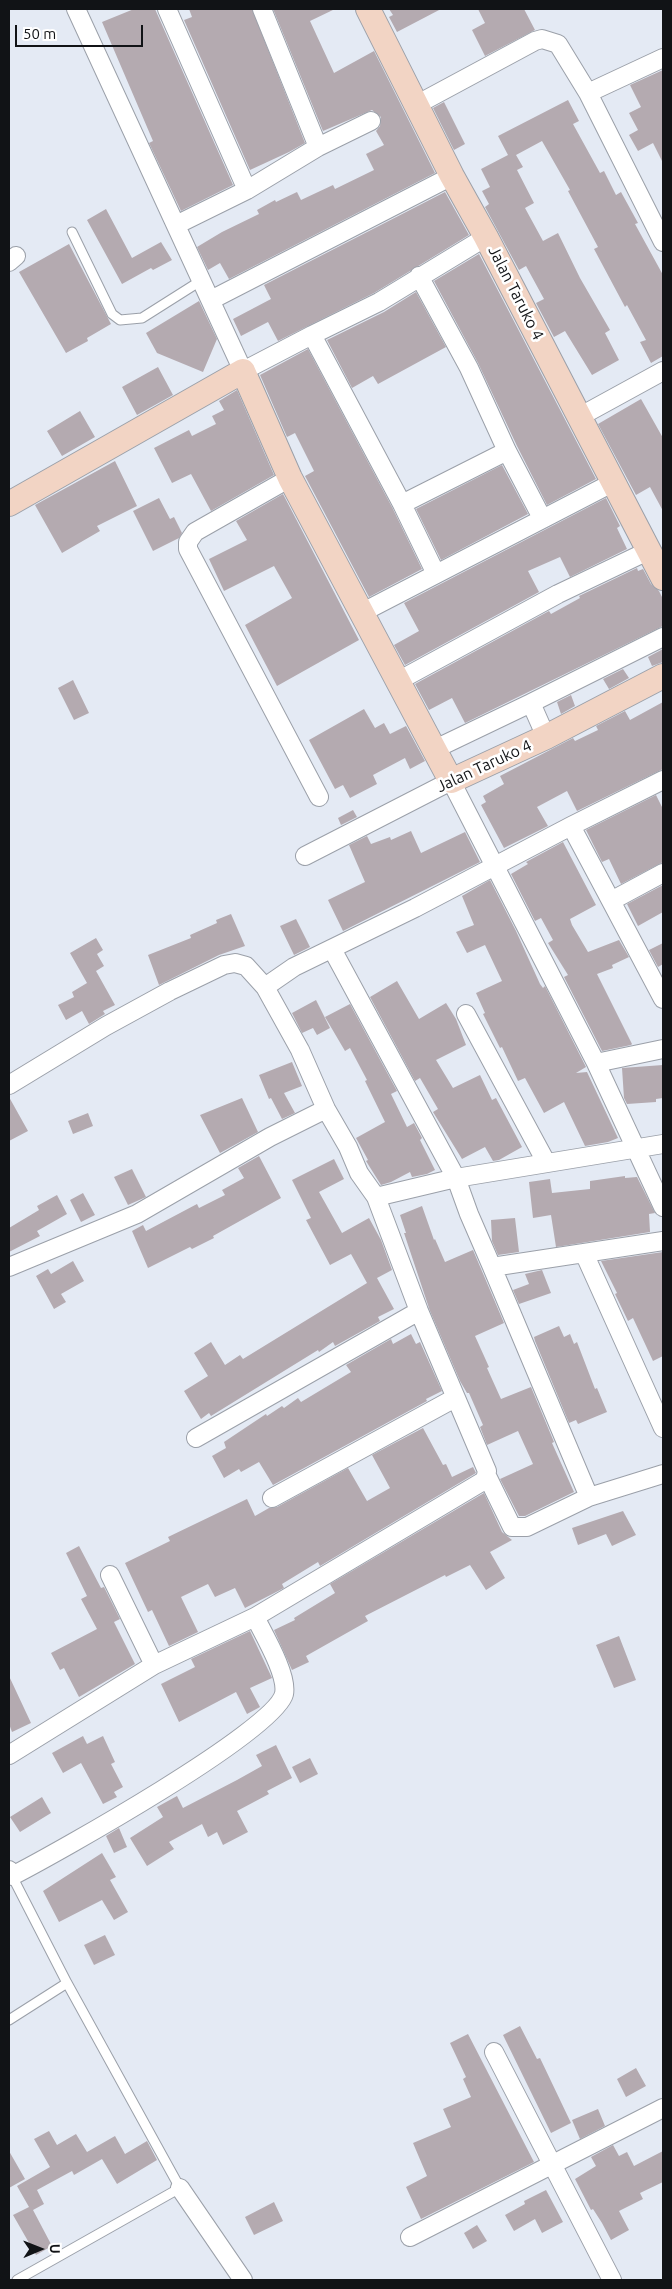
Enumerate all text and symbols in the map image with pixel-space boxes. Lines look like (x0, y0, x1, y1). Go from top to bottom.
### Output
scale bar (18, 15, 145, 47)
text: 50 m (23, 25, 56, 42)
street label: Jalan Taruko 4 (484, 243, 548, 343)
street label: Jalan Taruko 4 (433, 736, 535, 796)
north arrow (15, 2224, 65, 2274)
text: U (47, 2244, 63, 2254)

